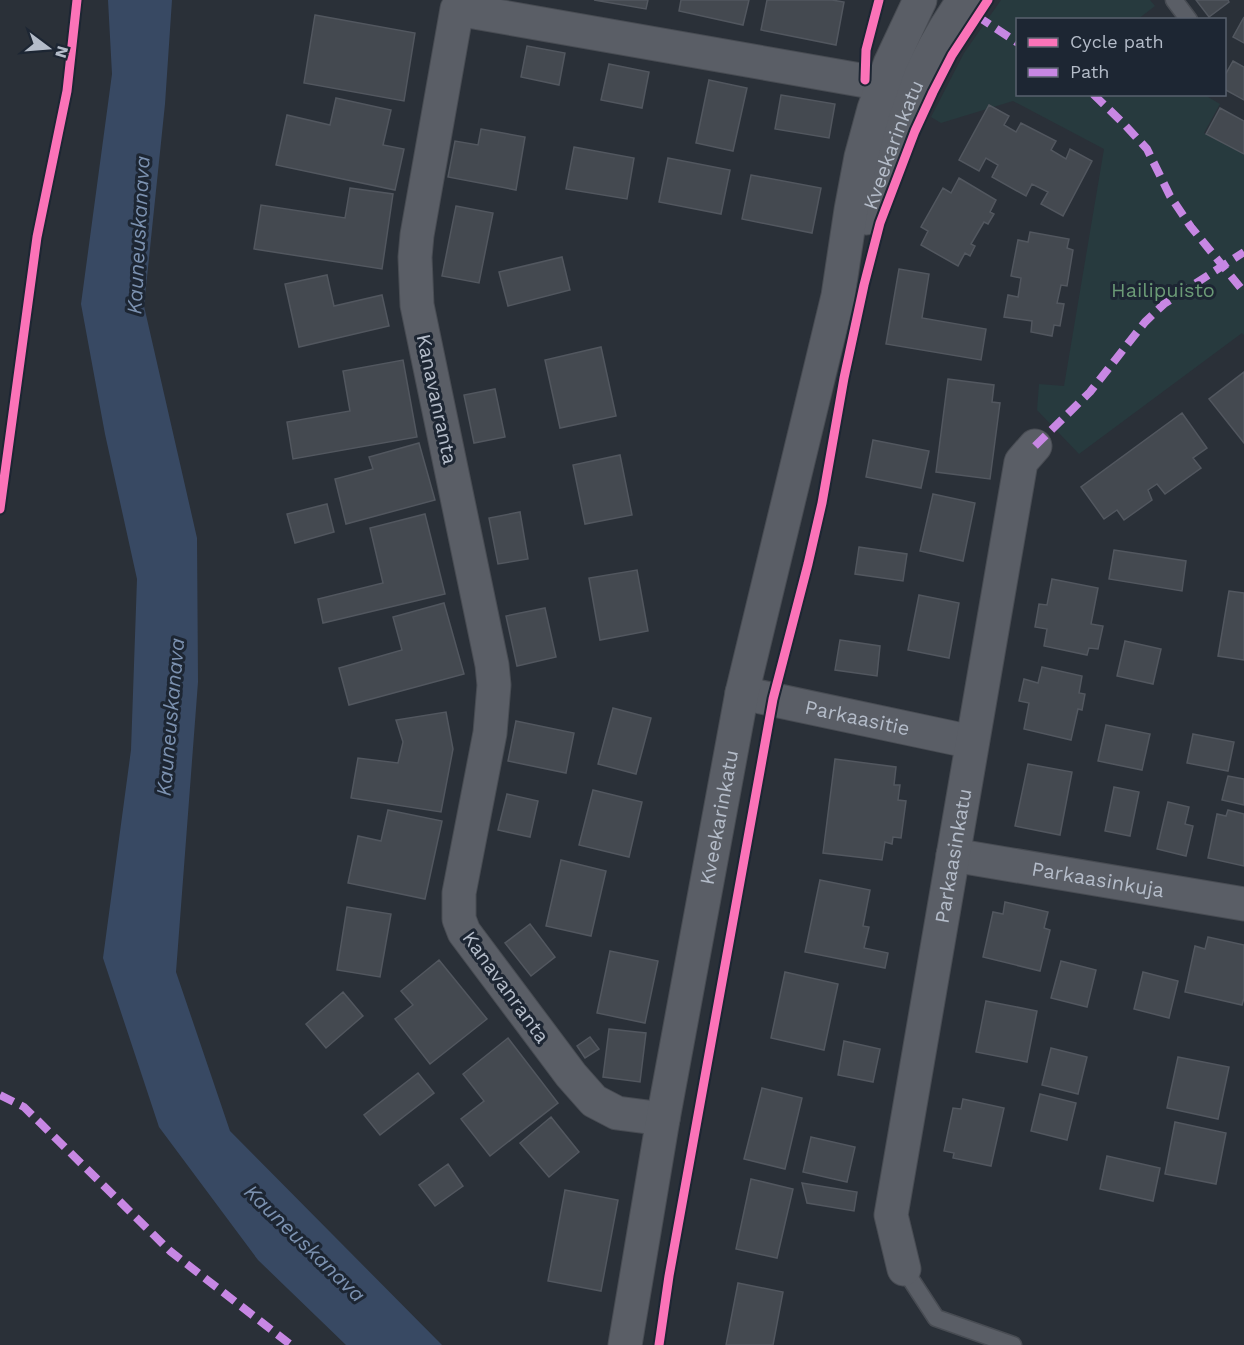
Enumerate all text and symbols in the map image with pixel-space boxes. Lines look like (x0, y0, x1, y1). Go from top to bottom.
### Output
north arrow (18, 18, 78, 78)
legend (1016, 18, 1226, 96)
text: Cycle path (1070, 31, 1164, 52)
text: N (51, 44, 73, 60)
text: Path (1070, 61, 1110, 82)
street label: Kveekarinkatu (858, 76, 929, 213)
water label: Kauneuskanava (121, 155, 155, 315)
park label: Hailipuisto (1111, 278, 1215, 302)
street label: Kanavanranta (411, 332, 463, 466)
water label: Kauneuskanava (151, 637, 189, 797)
street label: Parkaasitie (803, 695, 912, 740)
street label: Kveekarinkatu (695, 748, 743, 887)
street label: Parkaasinkatu (930, 787, 976, 925)
street label: Parkaasinkuja (1030, 856, 1166, 902)
street label: Kanavanranta (457, 926, 555, 1048)
water label: Kauneuskanava (239, 1179, 371, 1307)

